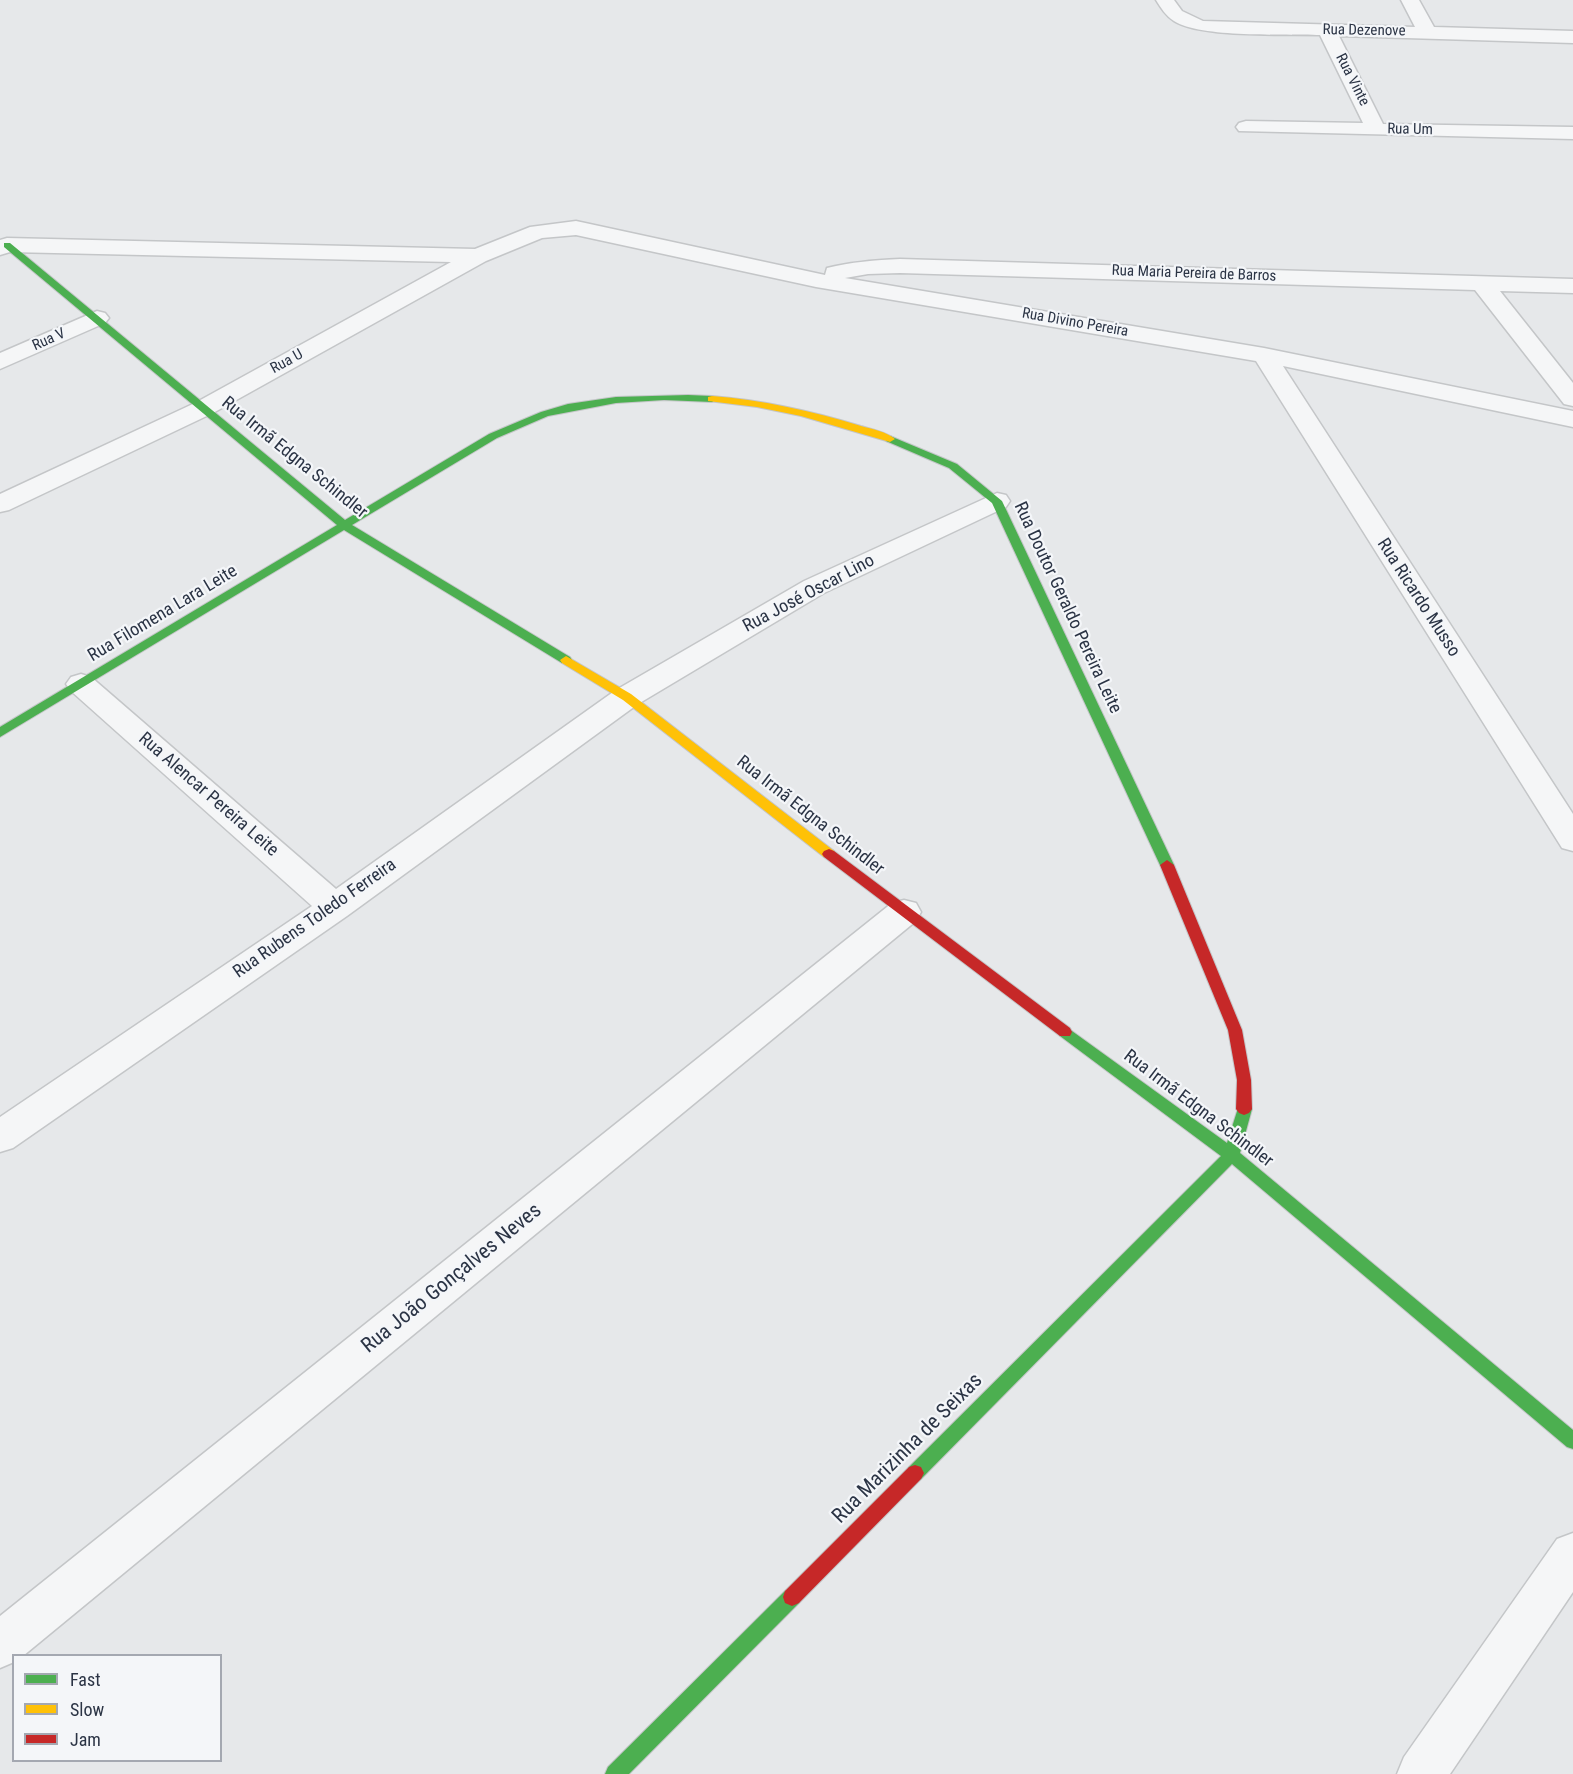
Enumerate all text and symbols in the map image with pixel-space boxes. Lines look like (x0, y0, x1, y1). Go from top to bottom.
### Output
street label: Rua Dezenove (1322, 21, 1406, 41)
street label: Rua Vinte (1331, 51, 1373, 109)
street label: Rua Um (1387, 121, 1433, 139)
street label: Rua Maria Pereira de Barros (1111, 262, 1277, 286)
street label: Rua Divino Pereira (1020, 305, 1130, 341)
street label: Rua V (30, 325, 68, 355)
street label: Rua U (268, 346, 306, 378)
street label: Rua Irmã Edgna Schindler (217, 392, 371, 524)
street label: Rua Doutor Geraldo Pereira Leite (1008, 499, 1126, 717)
street label: Rua Ricardo Musso (1372, 535, 1464, 661)
street label: Rua José Oscar Lino (740, 550, 878, 638)
street label: Rua Filomena Lara Leite (84, 561, 242, 667)
street label: Rua Alencar Pereira Leite (134, 728, 282, 862)
street label: Rua Irmã Edgna Schindler (732, 752, 888, 880)
street label: Rua Rubens Toledo Ferreira (229, 855, 401, 983)
street label: Rua Irmã Edgna Schindler (1119, 1046, 1277, 1172)
street label: Rua João Gonçalves Neves (357, 1199, 547, 1359)
street label: Rua Marizinha de Seixas (828, 1369, 988, 1529)
legend (12, 1654, 222, 1762)
text: Fast (70, 1669, 101, 1690)
text: Slow (70, 1699, 104, 1720)
text: Jam (70, 1729, 101, 1750)

